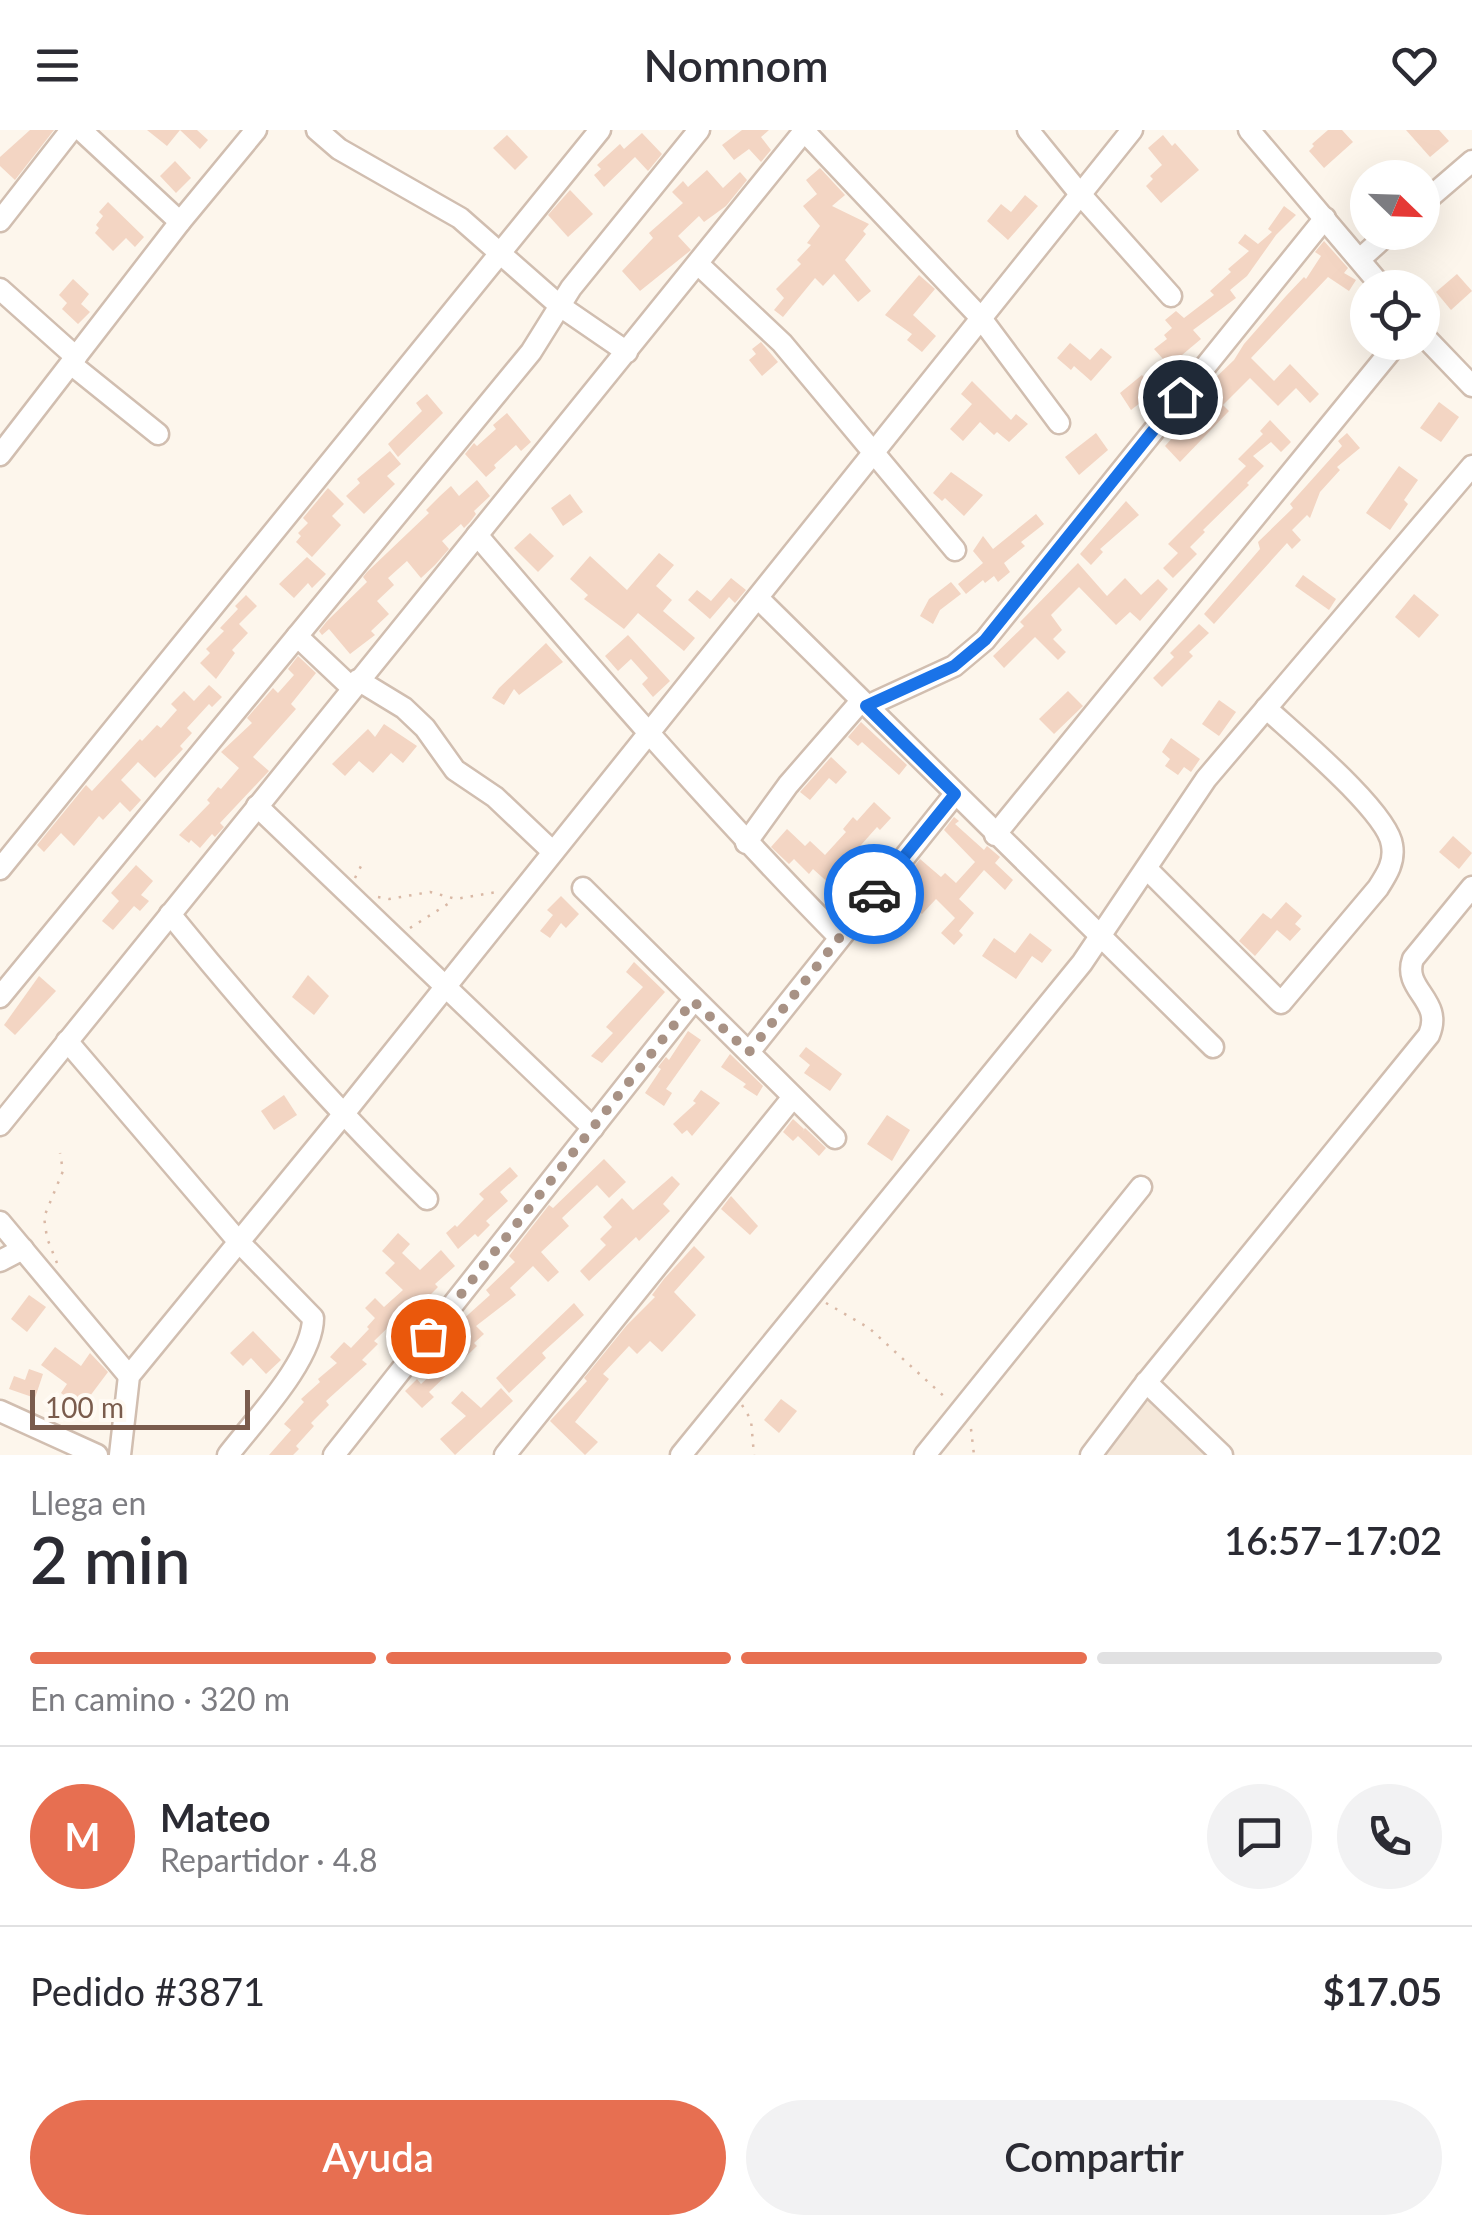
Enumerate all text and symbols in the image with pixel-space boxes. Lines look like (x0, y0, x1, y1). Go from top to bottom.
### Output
icon: menu (30, 38, 85, 93)
text: Nomnom (643, 38, 829, 92)
icon: heart (1387, 38, 1442, 93)
north arrow (1350, 160, 1440, 250)
map controls (1350, 160, 1440, 360)
button: locate (1350, 270, 1440, 360)
pin (1138, 355, 1223, 440)
icon: home (1153, 370, 1208, 425)
courier (824, 844, 924, 944)
icon: car (847, 867, 902, 922)
pin (386, 1294, 471, 1379)
icon: bag (401, 1309, 456, 1364)
scale bar (30, 1385, 250, 1430)
text: 100 m (45, 1390, 124, 1424)
text: Llega en (30, 1483, 146, 1522)
text: 16:57–17:02 (1224, 1517, 1442, 1563)
text: 2 min (30, 1520, 190, 1598)
text: En camino · 320 m (30, 1679, 290, 1718)
button: chat (1207, 1784, 1312, 1889)
button: phone (1337, 1784, 1442, 1889)
text: Mateo (160, 1794, 271, 1840)
text: M (65, 1813, 100, 1859)
text: Repartidor · 4.8 (160, 1840, 378, 1879)
text: Pedido #3871 (30, 1968, 265, 2014)
text: $17.05 (1323, 1968, 1442, 2014)
button: Ayuda (30, 2100, 726, 2215)
button: Compartir (746, 2100, 1442, 2215)

